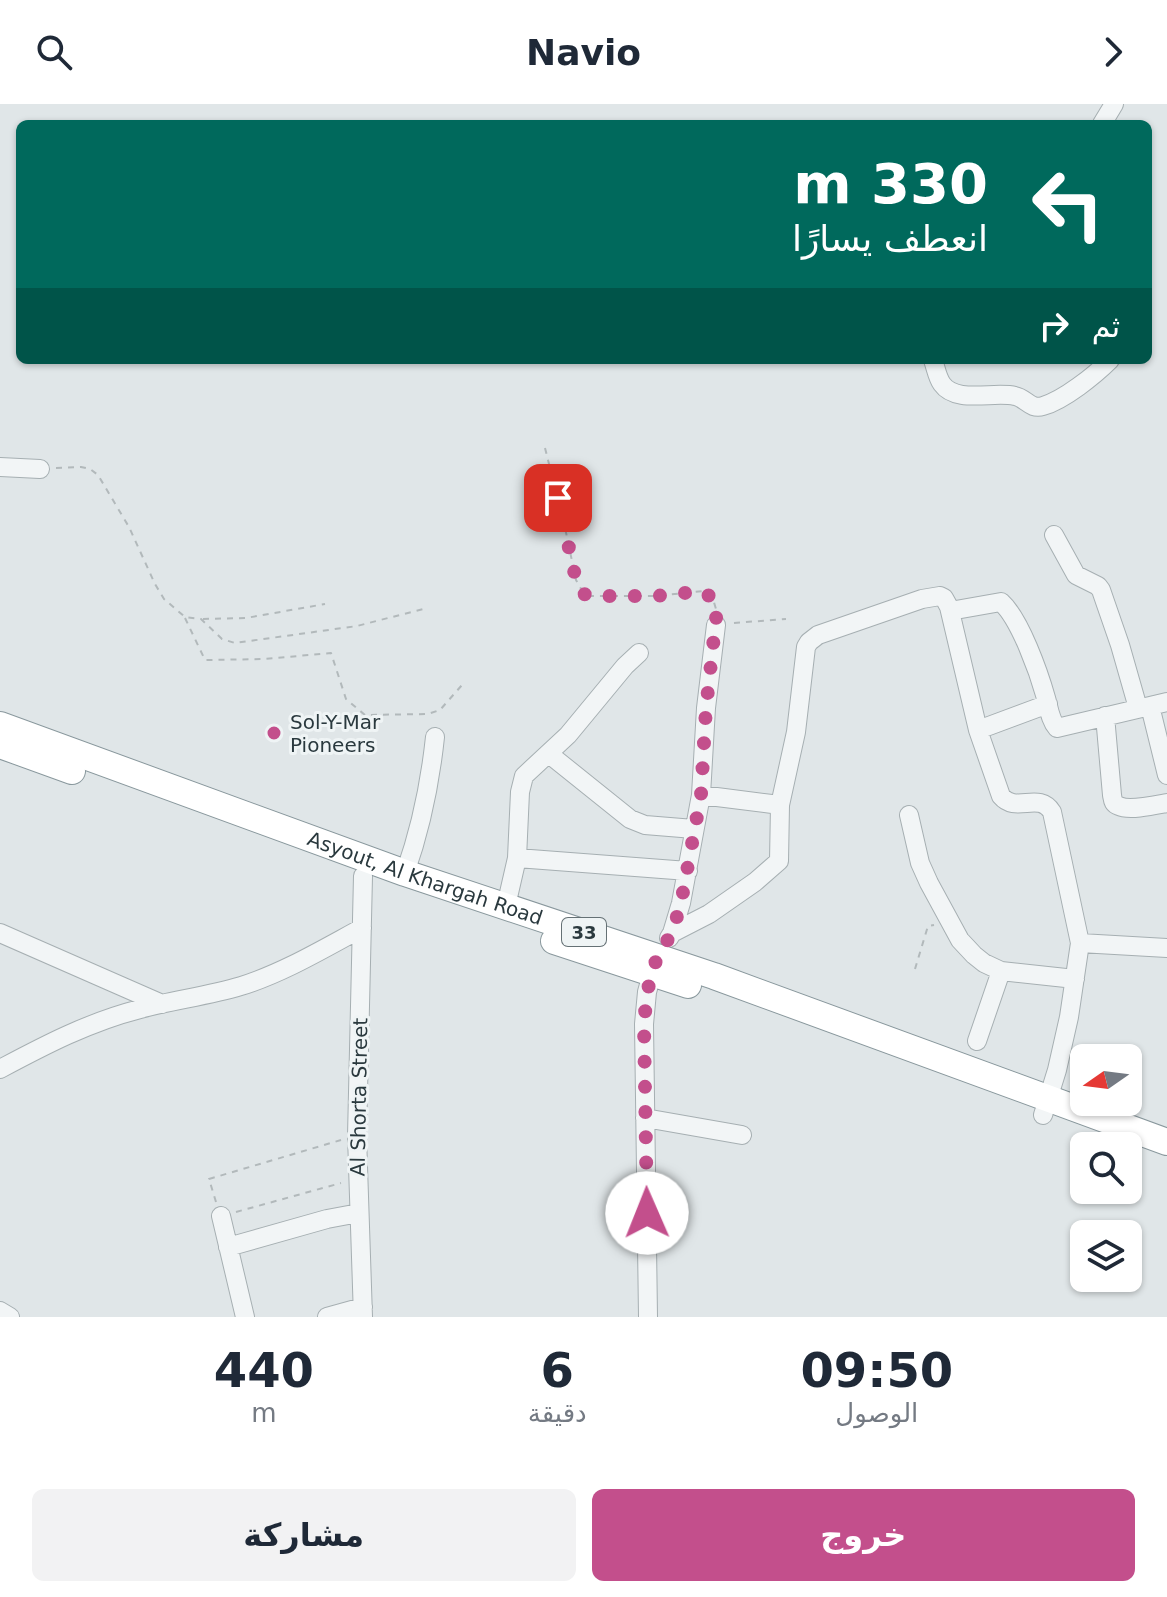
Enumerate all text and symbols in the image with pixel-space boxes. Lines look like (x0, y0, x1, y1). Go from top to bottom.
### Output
icon: search (32, 30, 76, 74)
icon: forward (1091, 30, 1135, 74)
text: Navio (526, 32, 641, 73)
text: 330 m (793, 151, 988, 216)
icon: left (1016, 152, 1120, 256)
text: انعطف يسارًا (792, 218, 988, 259)
icon: right (1032, 304, 1076, 348)
text: ثم (1092, 309, 1120, 344)
pin (524, 464, 592, 532)
icon: arrive (536, 476, 580, 520)
place label: Sol-Y-Mar Pioneers (290, 710, 381, 757)
marker: Sol-Y-Mar Pioneers (265, 724, 283, 742)
street label: Asyout, Al Khargah Road (304, 826, 546, 930)
road number: 33 (562, 918, 606, 946)
street label: Al Shorta Street (346, 1017, 372, 1177)
north arrow (1070, 1044, 1142, 1116)
map controls (1070, 1044, 1142, 1292)
button: search (1070, 1132, 1142, 1204)
position arrow (605, 1171, 689, 1255)
button: layers (1070, 1220, 1142, 1292)
text: 440 (214, 1342, 314, 1398)
text: 6 (541, 1342, 574, 1398)
text: 09:50 (800, 1342, 953, 1398)
text: m (251, 1398, 277, 1428)
text: دقيقة (528, 1398, 587, 1428)
text: الوصول (835, 1398, 918, 1428)
button: مشاركة (32, 1489, 576, 1581)
button: خروج (592, 1489, 1135, 1581)

